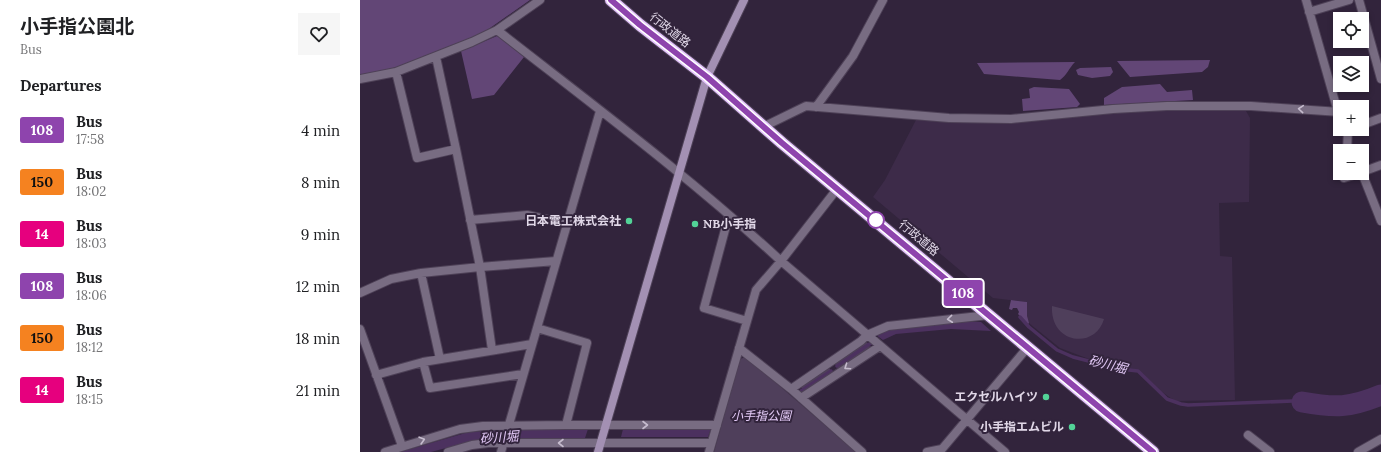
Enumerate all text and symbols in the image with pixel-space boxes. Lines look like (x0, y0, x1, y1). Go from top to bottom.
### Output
street label: 行政道路 (647, 9, 694, 50)
map controls (1333, 12, 1369, 180)
button: locate (1333, 12, 1369, 48)
button: heart (298, 13, 340, 55)
text: 小手指公園北 (20, 14, 134, 38)
text: Bus (20, 41, 42, 58)
button: layers (1333, 56, 1369, 92)
text: Departures (20, 76, 101, 95)
button: + (1333, 100, 1369, 136)
one-way arrow (1298, 104, 1304, 113)
text: Bus (76, 112, 102, 131)
text: 108 (31, 121, 53, 139)
text: 4 min (301, 121, 340, 140)
text: 17:58 (76, 131, 104, 148)
button: − (1333, 144, 1369, 180)
text: Bus (76, 164, 102, 183)
text: 150 (31, 173, 53, 191)
text: 8 min (301, 173, 340, 192)
text: 18:02 (76, 183, 106, 200)
unlabelled marker (867, 211, 885, 229)
place label: 日本電工株式会社 (525, 213, 621, 228)
text: Bus (76, 216, 102, 235)
marker: 日本電工株式会社 (624, 216, 634, 226)
place label: NB小手指 (703, 216, 756, 231)
street label: 行政道路 (896, 216, 943, 259)
marker: NB小手指 (690, 219, 700, 229)
text: 14 (35, 225, 49, 243)
text: 9 min (301, 225, 340, 244)
text: 18:03 (76, 235, 107, 252)
text: Bus (76, 268, 102, 287)
text: 108 (31, 277, 53, 295)
text: 12 min (296, 277, 340, 296)
line badge: 108 (940, 280, 986, 306)
text: 108 (952, 284, 974, 302)
text: 18:06 (76, 287, 107, 304)
one-way arrow (947, 314, 953, 323)
text: Bus (76, 320, 102, 339)
text: 150 (31, 329, 53, 347)
text: 18 min (295, 329, 340, 348)
text: 18:12 (76, 339, 103, 356)
water label: 砂川堀 (1087, 352, 1131, 378)
one-way arrow (844, 362, 851, 370)
text: Bus (76, 372, 102, 391)
text: 14 (35, 381, 49, 399)
text: 21 min (296, 381, 340, 400)
place label: エクセルハイツ (954, 389, 1038, 404)
text: 18:15 (76, 391, 103, 408)
marker: エクセルハイツ (1041, 392, 1051, 402)
park label: 小手指公園 (731, 408, 793, 423)
place label: 小手指エムビル (980, 419, 1064, 434)
one-way arrow (642, 421, 648, 429)
marker: 小手指エムビル (1067, 422, 1077, 432)
water label: 砂川堀 (479, 428, 521, 447)
one-way arrow (418, 436, 425, 445)
one-way arrow (558, 439, 564, 447)

